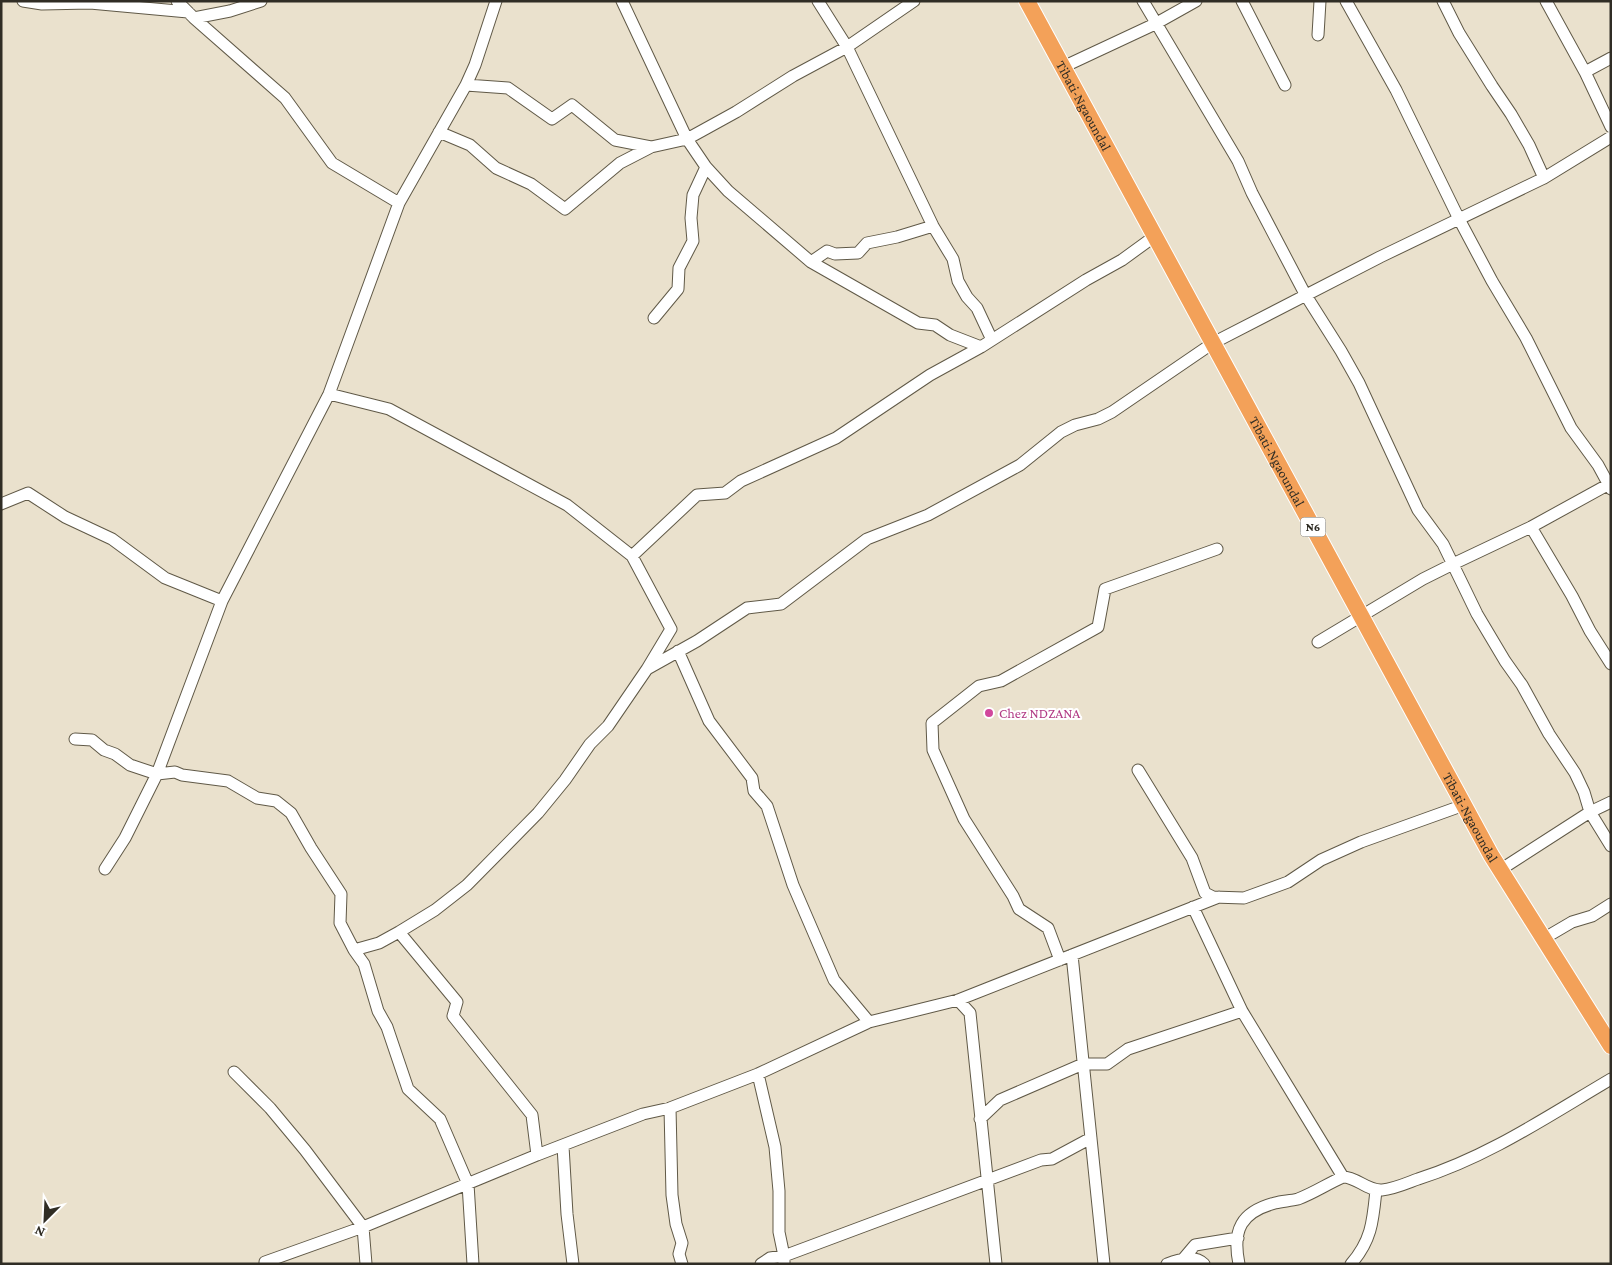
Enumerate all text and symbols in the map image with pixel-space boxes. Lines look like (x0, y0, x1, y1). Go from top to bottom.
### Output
street label: Tibati-Ngaoundal (1053, 58, 1115, 154)
street label: Tibati-Ngaoundal (1246, 414, 1308, 510)
road number: N6 (1300, 518, 1326, 536)
place label: Chez NDZANA (999, 705, 1080, 721)
marker: Chez NDZANA (983, 707, 995, 719)
street label: Tibati-Ngaoundal (1440, 769, 1502, 866)
north arrow (20, 1195, 70, 1245)
text: N (32, 1222, 47, 1241)

